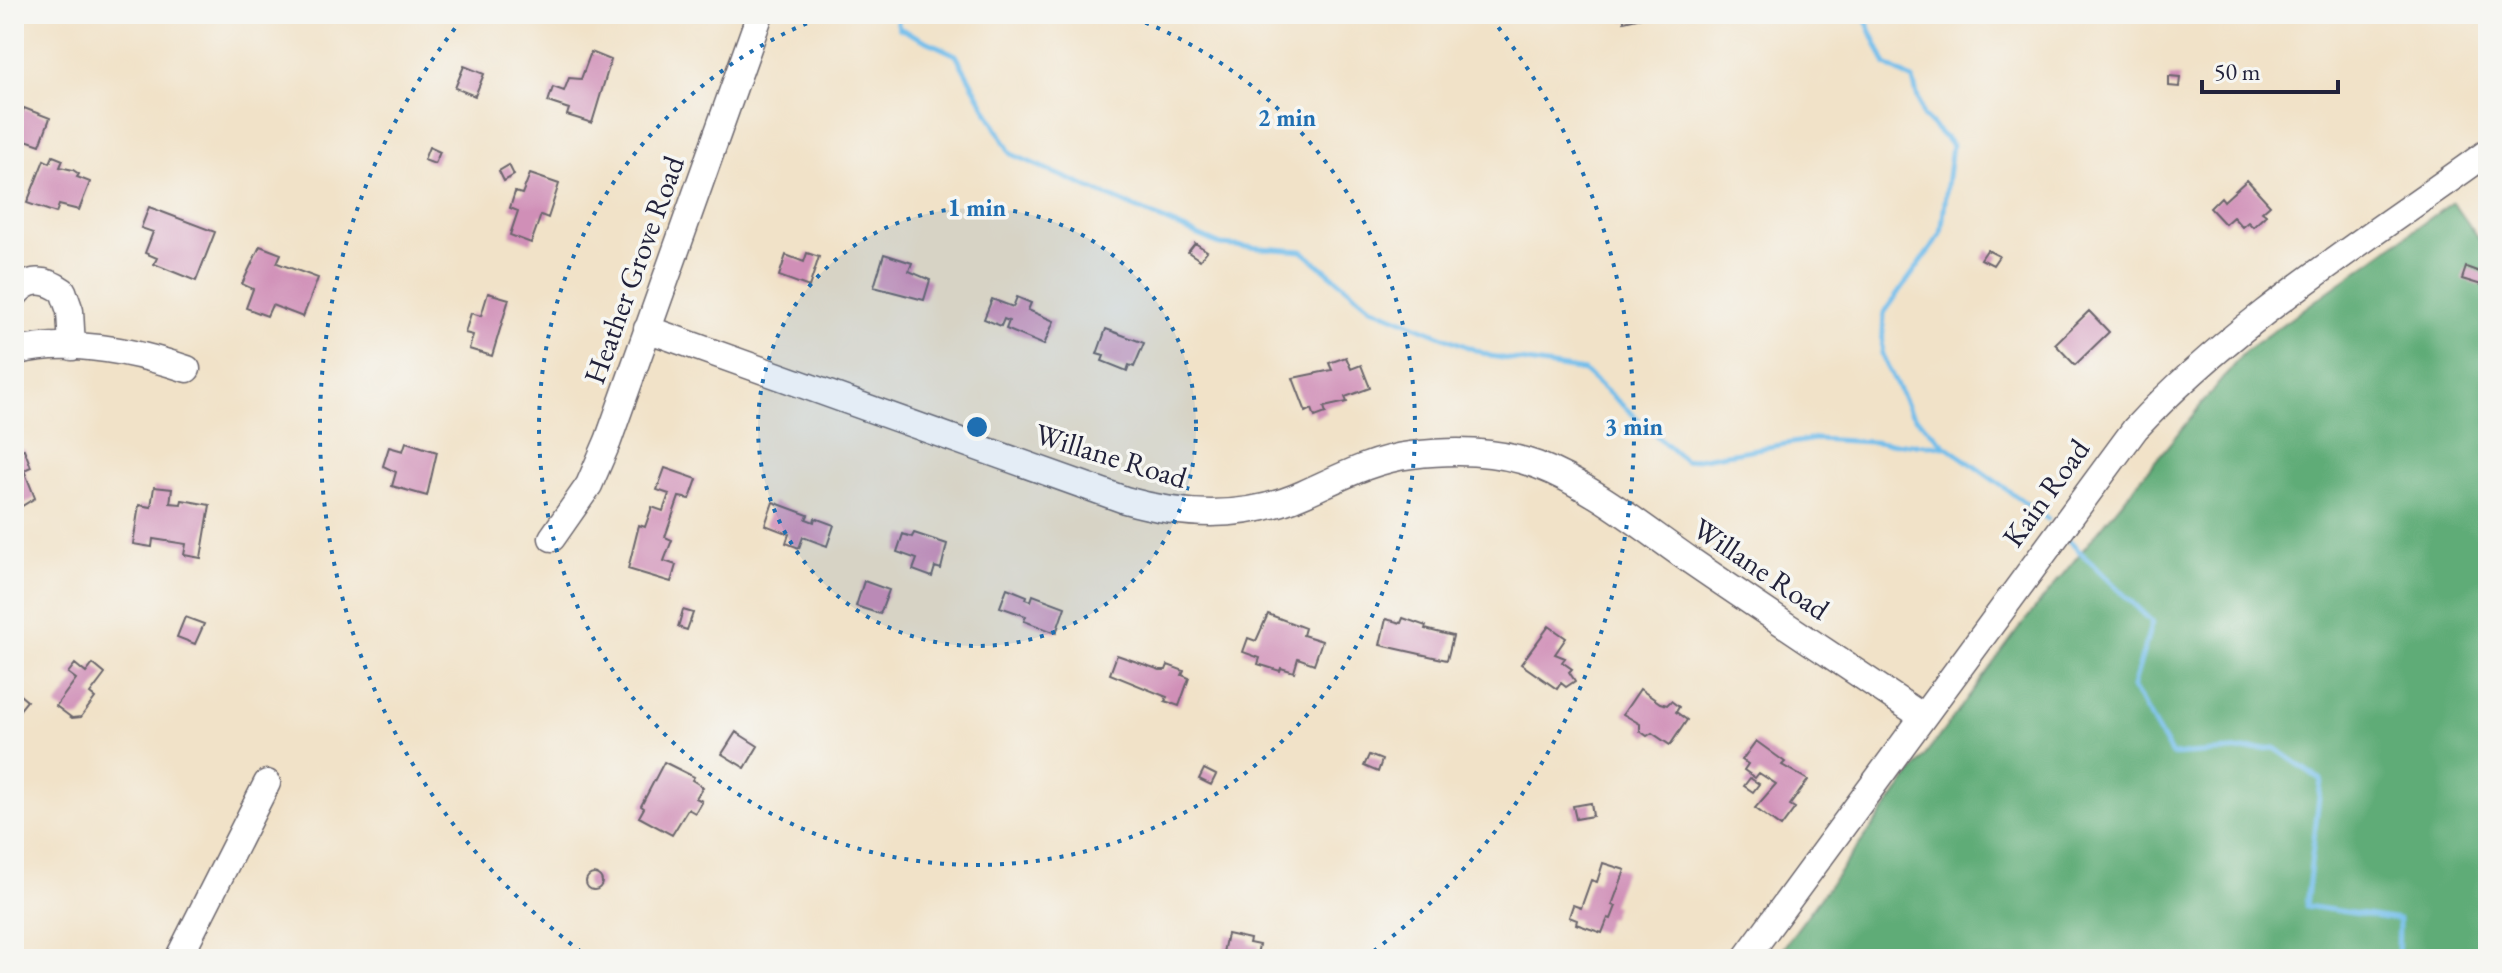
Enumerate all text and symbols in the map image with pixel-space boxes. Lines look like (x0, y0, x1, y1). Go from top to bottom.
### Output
scale bar (2202, 44, 2338, 94)
text: 50 m (2214, 56, 2261, 87)
text: 2 min (1258, 102, 1317, 133)
street label: Heather Grove Road (574, 150, 693, 389)
text: 1 min (948, 192, 1007, 223)
text: 3 min (1605, 411, 1664, 442)
centre of rings (963, 413, 991, 441)
street label: Willane Road (1030, 414, 1193, 497)
street label: Kain Road (1993, 430, 2098, 554)
street label: Willane Road (1685, 509, 1838, 629)

